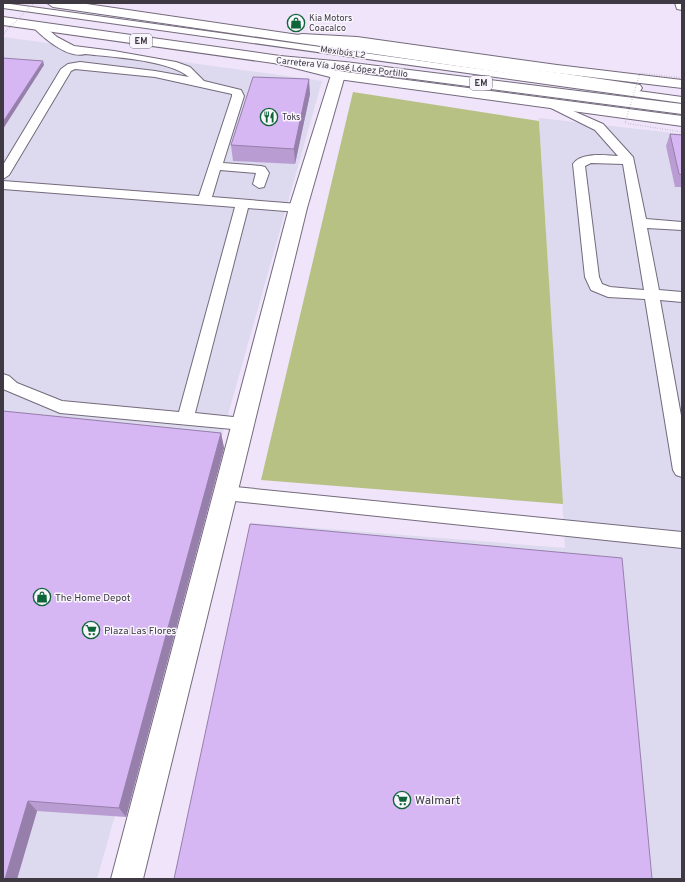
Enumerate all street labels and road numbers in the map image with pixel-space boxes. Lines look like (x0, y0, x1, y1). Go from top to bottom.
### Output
road number: EM (130, 34, 152, 48)
street label: Mexibús L2 (320, 44, 366, 61)
street label: Carretera Vía José López Portillo (276, 55, 408, 80)
road number: EM (470, 76, 492, 90)

